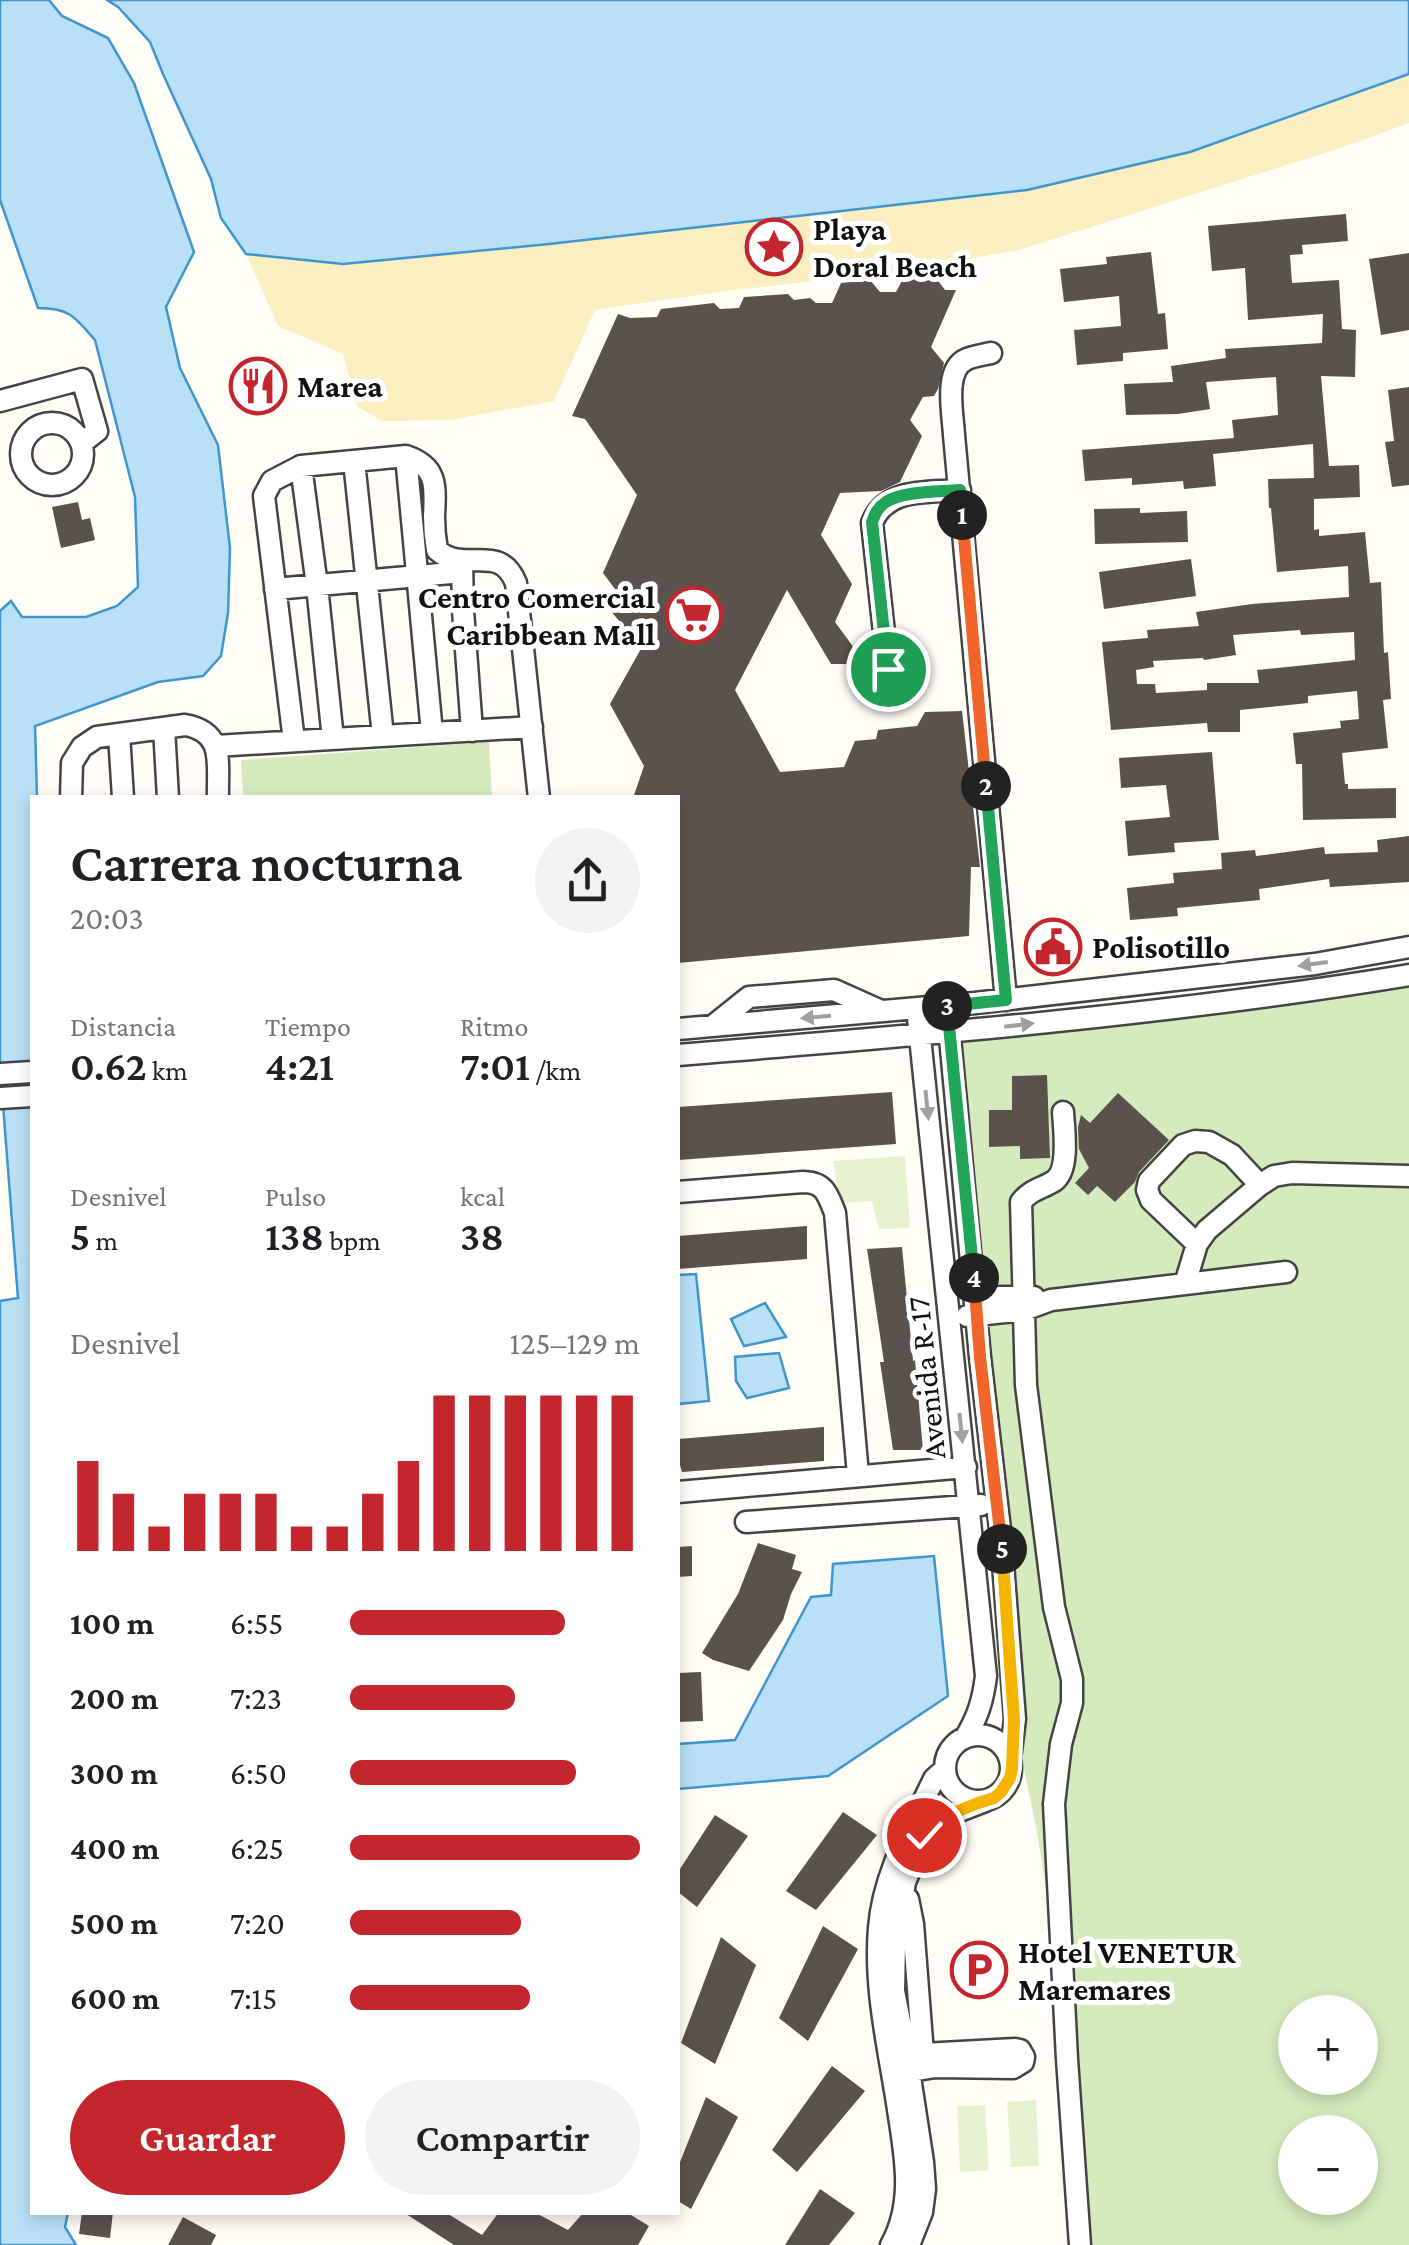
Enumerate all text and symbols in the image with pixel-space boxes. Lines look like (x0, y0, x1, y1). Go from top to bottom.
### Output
place label: Playa Doral Beach (813, 211, 977, 284)
place icon: Playa Doral Beach (744, 217, 804, 277)
restaurant icon: Marea (228, 356, 288, 416)
place label: Marea (297, 368, 383, 404)
pin: 1 (937, 490, 987, 540)
text: 1 (957, 499, 967, 530)
place label: Centro Comercial Caribbean Mall (418, 579, 655, 652)
supermarket icon: Centro Comercial Caribbean Mall (664, 585, 724, 645)
pin (846, 627, 931, 712)
icon: arrive (861, 642, 916, 697)
pin: 2 (961, 761, 1011, 811)
text: 2 (979, 770, 993, 801)
button: share (535, 828, 640, 933)
text: Carrera nocturna (70, 832, 462, 893)
text: 20:03 (70, 900, 144, 936)
public building icon: Polisotillo (1023, 917, 1083, 977)
place label: Polisotillo (1092, 929, 1230, 965)
one-way arrow (1297, 956, 1328, 972)
pin: 3 (922, 981, 972, 1031)
text: 3 (940, 990, 954, 1021)
one-way arrow (800, 1010, 831, 1026)
text: Distancia (70, 1011, 176, 1042)
text: Tiempo (265, 1011, 351, 1042)
text: Ritmo (460, 1011, 529, 1042)
one-way arrow (1003, 1017, 1035, 1033)
text: 0.62 (70, 1042, 147, 1089)
text: 4:21 (265, 1042, 334, 1089)
text: 7:01 (460, 1042, 530, 1089)
text: km (147, 1055, 188, 1086)
text: /km (530, 1055, 581, 1086)
one-way arrow (919, 1090, 935, 1122)
text: Desnivel (70, 1181, 167, 1212)
text: Pulso (265, 1181, 326, 1212)
text: kcal (460, 1181, 505, 1212)
text: 5 (70, 1212, 90, 1259)
text: 138 (265, 1212, 324, 1259)
text: 38 (460, 1212, 504, 1259)
text: m (90, 1225, 118, 1256)
text: bpm (324, 1225, 381, 1256)
pin: 4 (949, 1253, 999, 1303)
text: 4 (966, 1262, 982, 1293)
street label: Avenida R-17 (900, 1295, 952, 1461)
text: Desnivel (70, 1325, 180, 1361)
text: 125–129 m (510, 1325, 640, 1361)
one-way arrow (954, 1413, 970, 1445)
pin: 5 (977, 1524, 1027, 1574)
text: 5 (995, 1533, 1009, 1564)
text: 100 m (70, 1605, 154, 1641)
text: 6:55 (230, 1605, 283, 1641)
text: 200 m (70, 1680, 158, 1716)
text: 7:23 (230, 1680, 282, 1716)
text: 300 m (70, 1755, 158, 1791)
text: 6:50 (230, 1755, 287, 1791)
pin (882, 1793, 967, 1878)
icon: check (897, 1808, 952, 1863)
text: 400 m (70, 1830, 159, 1866)
text: 6:25 (230, 1830, 284, 1866)
text: 500 m (70, 1905, 158, 1941)
text: 7:20 (230, 1905, 285, 1941)
place label: Hotel VENETUR Maremares (1018, 1934, 1236, 2007)
parking icon: Hotel VENETUR Maremares (949, 1940, 1009, 2000)
text: 600 m (70, 1980, 160, 2016)
text: 7:15 (230, 1980, 277, 2016)
map controls (1278, 1995, 1378, 2215)
button: + (1278, 1995, 1378, 2095)
button: Guardar (70, 2080, 345, 2195)
button: Compartir (365, 2080, 640, 2195)
button: − (1278, 2115, 1378, 2215)

